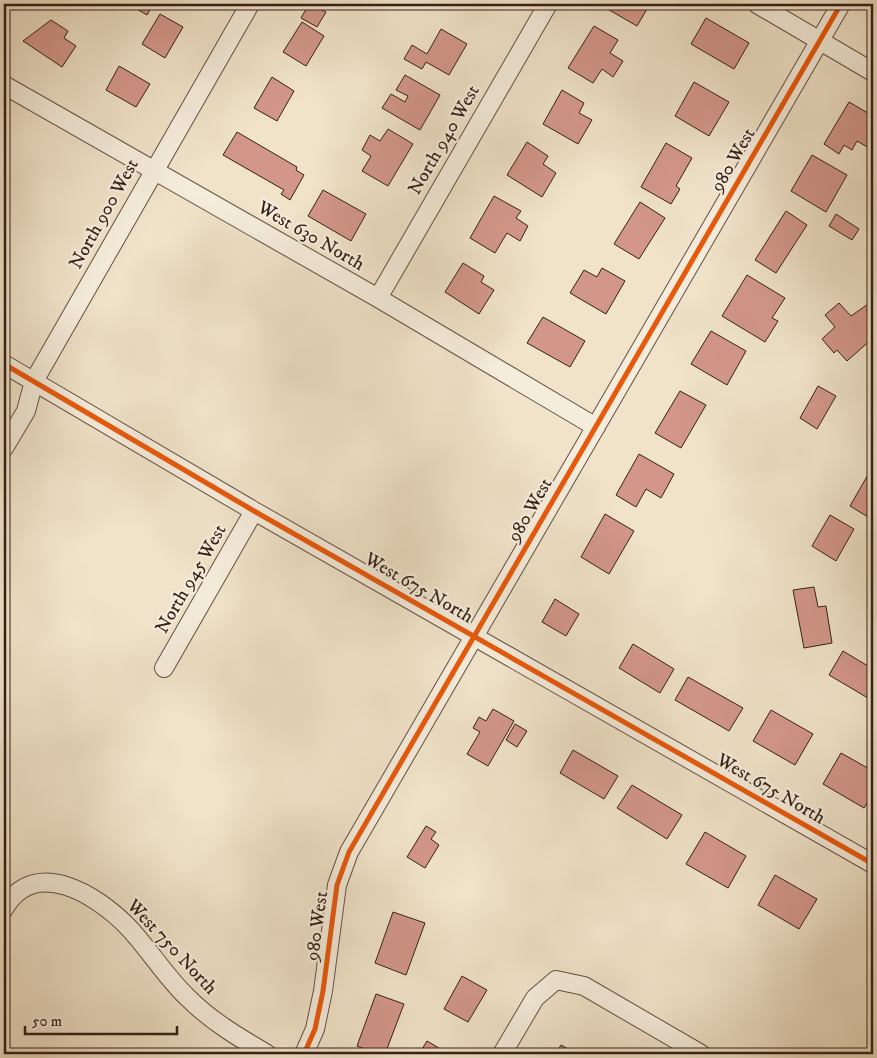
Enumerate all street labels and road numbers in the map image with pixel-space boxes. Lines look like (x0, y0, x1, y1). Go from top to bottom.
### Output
street label: North 940 West (403, 81, 485, 199)
street label: 980 West (705, 124, 760, 197)
street label: North 900 West (64, 155, 144, 273)
street label: West 630 North (253, 196, 369, 276)
street label: 980 West (502, 474, 557, 547)
street label: North 945 West (150, 520, 232, 638)
street label: West 675 North (360, 547, 477, 628)
street label: West 675 North (712, 748, 829, 829)
street label: 980 West (301, 890, 333, 963)
street label: West 750 North (121, 894, 222, 999)

